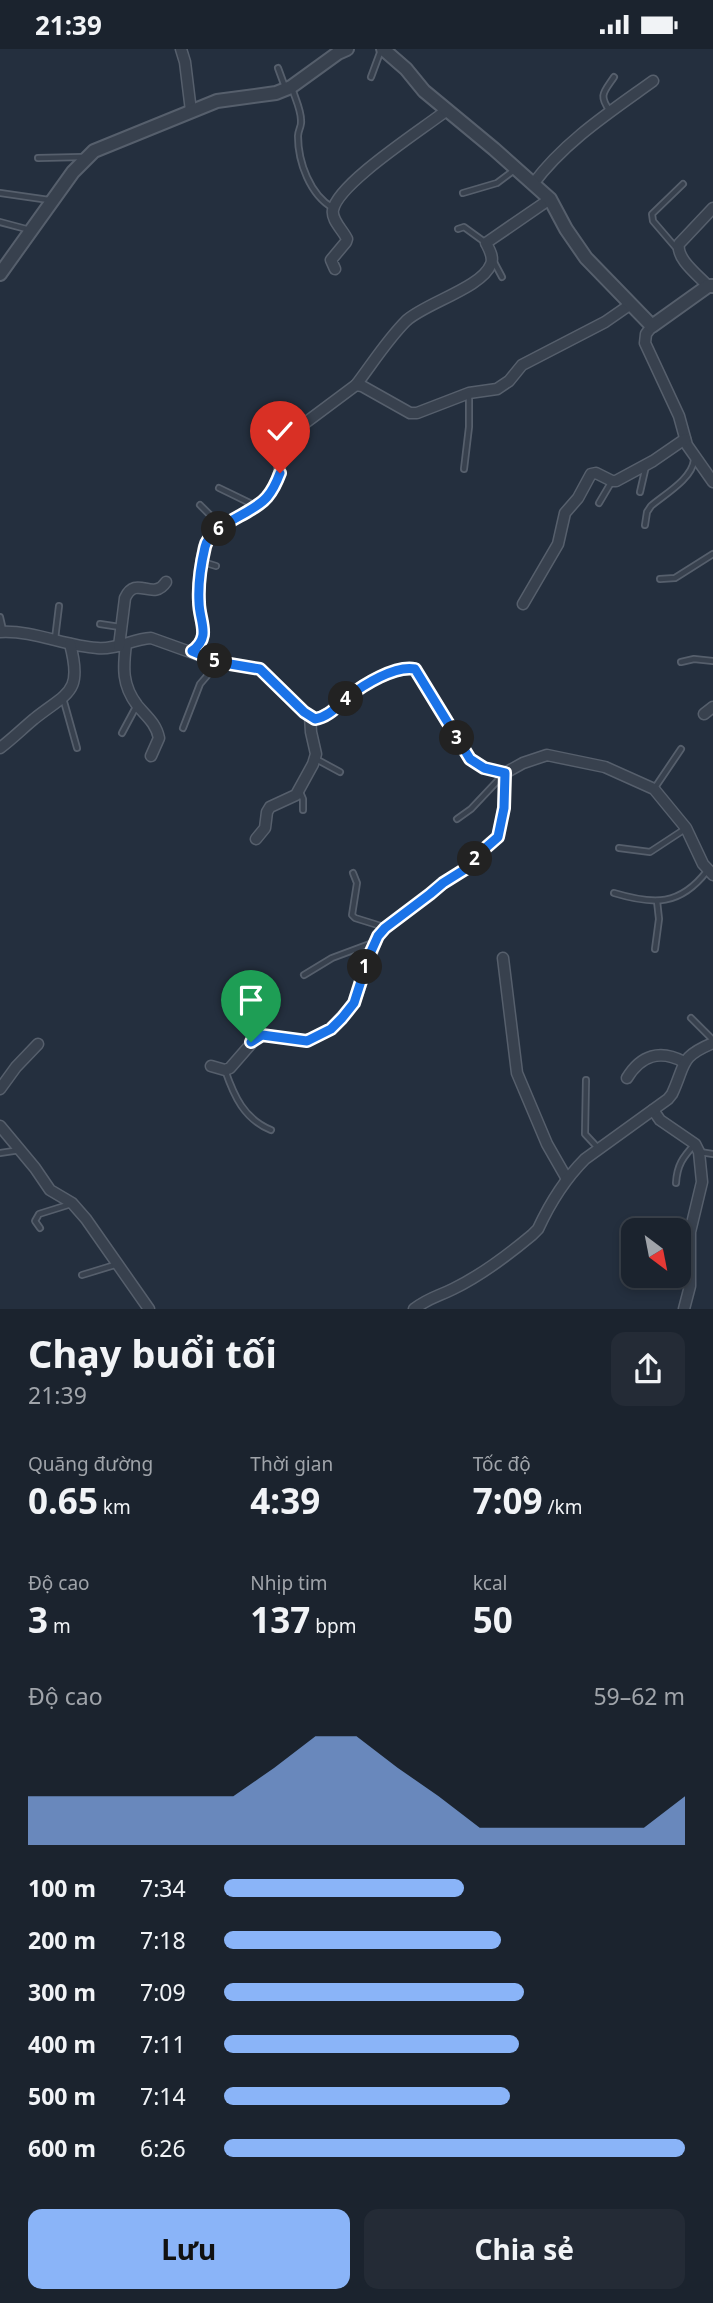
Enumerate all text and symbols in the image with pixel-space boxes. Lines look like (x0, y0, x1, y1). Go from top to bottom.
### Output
text: 21:39 (35, 7, 102, 43)
pin (250, 401, 310, 473)
icon: check (261, 412, 299, 450)
pin: 6 (202, 511, 236, 547)
text: 6 (213, 515, 224, 541)
pin: 5 (198, 643, 232, 679)
text: 5 (209, 647, 220, 673)
pin: 4 (328, 681, 364, 717)
text: 4 (340, 685, 351, 711)
pin: 3 (440, 721, 475, 755)
text: 3 (451, 724, 462, 750)
pin: 2 (458, 841, 492, 877)
text: 2 (469, 845, 480, 871)
pin: 1 (348, 949, 382, 985)
text: 1 (359, 953, 370, 979)
pin (221, 970, 281, 1042)
icon: arrive (232, 981, 270, 1019)
north arrow (621, 1218, 691, 1288)
map controls (621, 1218, 691, 1288)
text: Chạy buổi tối (28, 1327, 277, 1379)
button: share (611, 1332, 685, 1406)
text: 21:39 (28, 1379, 87, 1411)
text: Quãng đường (28, 1451, 153, 1477)
text: Thời gian (250, 1451, 333, 1477)
text: Tốc độ (473, 1451, 531, 1477)
text: 0.65 (28, 1477, 98, 1524)
text: 4:39 (250, 1477, 320, 1524)
text: 7:09 (473, 1477, 543, 1524)
text: km (98, 1494, 131, 1520)
text: /km (543, 1494, 582, 1520)
text: Độ cao (28, 1570, 90, 1596)
text: Nhịp tim (250, 1570, 328, 1596)
text: kcal (473, 1570, 507, 1596)
text: 3 (28, 1596, 48, 1643)
text: 137 (250, 1596, 310, 1643)
text: 50 (473, 1596, 513, 1643)
text: m (48, 1613, 71, 1639)
text: bpm (310, 1613, 356, 1639)
text: Độ cao (28, 1680, 103, 1712)
text: 59–62 m (593, 1680, 685, 1712)
text: 100 m (28, 1872, 96, 1904)
text: 7:34 (140, 1872, 186, 1904)
text: 200 m (28, 1924, 96, 1956)
text: 7:18 (140, 1924, 186, 1956)
text: 300 m (28, 1976, 96, 2008)
text: 7:09 (140, 1976, 186, 2008)
text: 400 m (28, 2028, 96, 2060)
text: 7:11 (140, 2028, 186, 2060)
text: 500 m (28, 2080, 96, 2112)
text: 7:14 (140, 2080, 186, 2112)
text: 600 m (28, 2132, 96, 2164)
text: 6:26 (140, 2132, 186, 2164)
button: Lưu (28, 2209, 350, 2289)
button: Chia sẻ (364, 2209, 685, 2289)

